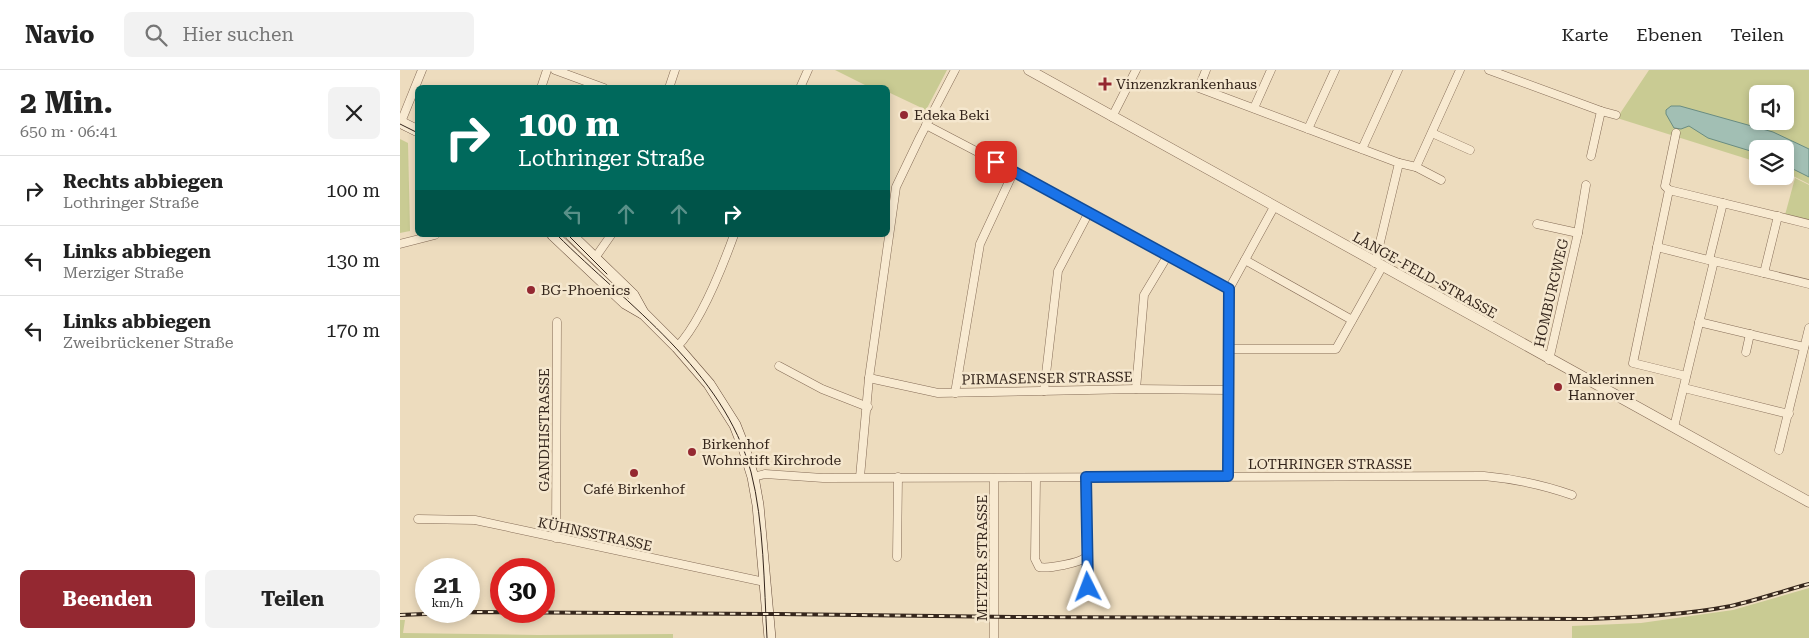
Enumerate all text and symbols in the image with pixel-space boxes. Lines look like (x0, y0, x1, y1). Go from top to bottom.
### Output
search box (124, 12, 474, 57)
text: Navio (25, 21, 94, 49)
icon: search (142, 21, 170, 49)
text: Hier suchen (182, 23, 294, 46)
text: Karte (1562, 24, 1608, 45)
text: Ebenen (1636, 24, 1702, 45)
text: Teilen (1730, 24, 1784, 45)
place label: Vinzenzkrankenhaus (1116, 76, 1257, 92)
marker: Vinzenzkrankenhaus (1098, 77, 1112, 91)
text: 2 Min. (20, 85, 113, 120)
map controls (1749, 85, 1794, 185)
button: sound (1749, 85, 1794, 130)
button: close (328, 87, 380, 139)
text: 100 m (518, 104, 619, 145)
icon: right (435, 105, 500, 170)
place label: Edeka Beki (914, 107, 990, 123)
marker: Edeka Beki (898, 109, 910, 121)
text: 650 m · 06:41 (20, 122, 118, 141)
button: layers (1749, 140, 1794, 185)
pin (975, 141, 1017, 183)
text: Lothringer Straße (518, 146, 705, 171)
icon: arrive (982, 148, 1010, 176)
text: Rechts abbiegen (63, 170, 223, 193)
icon: right (20, 177, 48, 205)
text: 100 m (326, 179, 380, 202)
text: Lothringer Straße (63, 193, 199, 212)
icon: left (559, 200, 587, 228)
icon: ahead (612, 200, 640, 228)
icon: ahead (665, 200, 693, 228)
icon: right (718, 200, 746, 228)
street label: LANGE-FELD-STRASSE (1350, 229, 1500, 321)
street label: HOMBURGWEG (1531, 237, 1571, 349)
text: Links abbiegen (63, 240, 211, 263)
icon: left (20, 247, 48, 275)
text: 130 m (326, 249, 380, 272)
text: Merziger Straße (63, 263, 184, 282)
place label: BG-Phoenics (541, 282, 630, 298)
marker: BG-Phoenics (525, 284, 537, 296)
text: Links abbiegen (63, 310, 211, 333)
icon: left (20, 317, 48, 345)
text: 170 m (326, 319, 380, 342)
text: Zweibrückener Straße (63, 333, 233, 352)
street label: GANDHISTRASSE (536, 368, 552, 492)
street label: PIRMASENSER STRASSE (961, 369, 1133, 387)
place label: Maklerinnen Hannover (1568, 371, 1654, 403)
marker: Maklerinnen Hannover (1552, 381, 1564, 393)
place label: Birkenhof Wohnstift Kirchrode (702, 436, 841, 468)
marker: Birkenhof Wohnstift Kirchrode (686, 446, 698, 458)
street label: LOTHRINGER STRASSE (1248, 456, 1412, 472)
marker: Café Birkenhof (628, 467, 640, 479)
place label: Café Birkenhof (583, 481, 685, 497)
street label: METZER STRASSE (974, 495, 990, 621)
street label: KÜHNSSTRASSE (536, 514, 654, 554)
speed limit sign: 30 (490, 558, 555, 623)
position arrow (1061, 560, 1113, 612)
button: Beenden (20, 570, 195, 628)
button: Teilen (205, 570, 380, 628)
text: 21 (433, 570, 462, 599)
text: km/h (431, 596, 464, 610)

